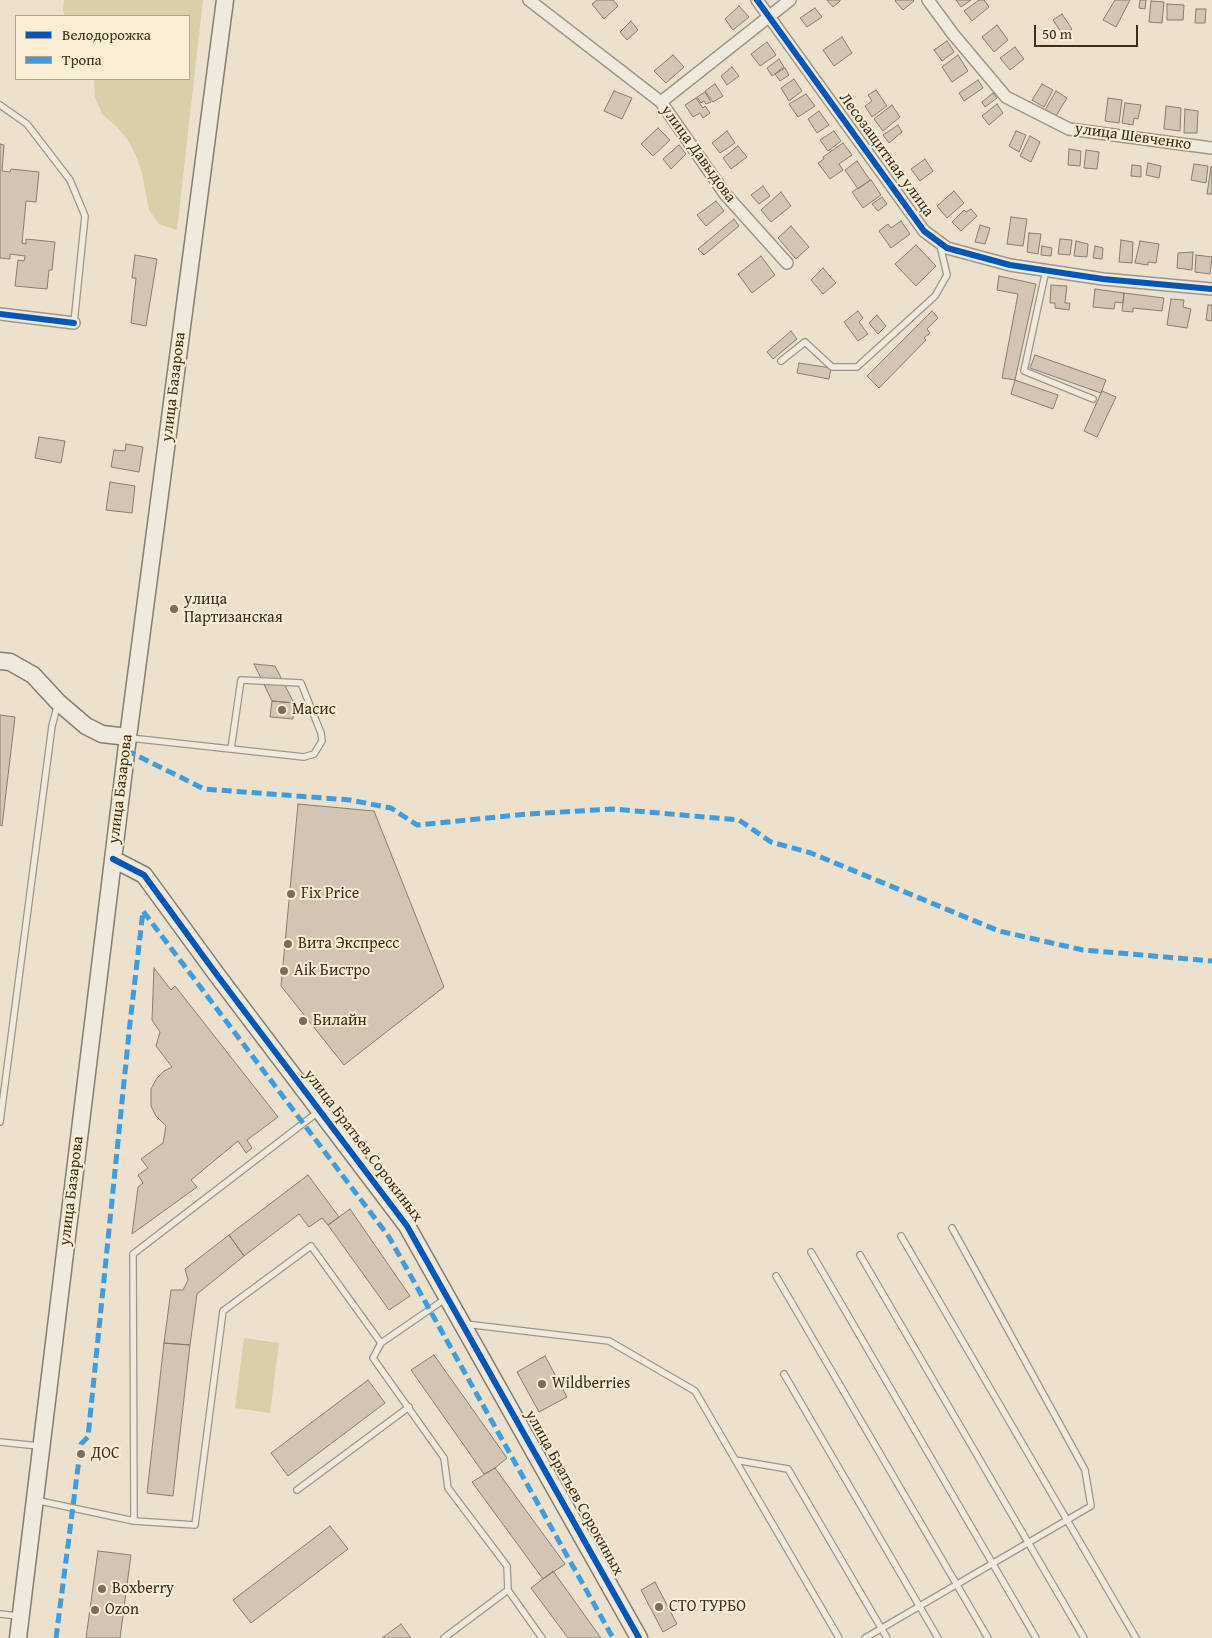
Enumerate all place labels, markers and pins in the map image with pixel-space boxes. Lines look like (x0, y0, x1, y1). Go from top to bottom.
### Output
place label: улица Партизанская (184, 590, 283, 628)
marker: улица Партизанская (168, 603, 180, 615)
place label: Масис (292, 700, 336, 720)
marker: Масис (276, 704, 288, 716)
place label: Fix Price (301, 884, 359, 904)
marker: Fix Price (285, 888, 297, 900)
place label: Вита Экспресс (298, 934, 399, 954)
marker: Вита Экспресс (282, 938, 294, 950)
place label: Aik Бистро (294, 961, 370, 981)
marker: Aik Бистро (278, 965, 290, 977)
place label: Билайн (313, 1011, 367, 1031)
marker: Билайн (297, 1015, 309, 1027)
place label: Wildberries (552, 1374, 630, 1394)
marker: Wildberries (536, 1378, 548, 1390)
place label: ДОС (91, 1444, 120, 1464)
marker: ДОС (75, 1448, 87, 1460)
place label: Boxberry (112, 1579, 174, 1599)
marker: Boxberry (96, 1583, 108, 1595)
place label: СТО ТУРБО (669, 1597, 746, 1617)
place label: Ozon (105, 1600, 139, 1620)
marker: СТО ТУРБО (653, 1601, 665, 1613)
marker: Ozon (89, 1604, 101, 1616)

